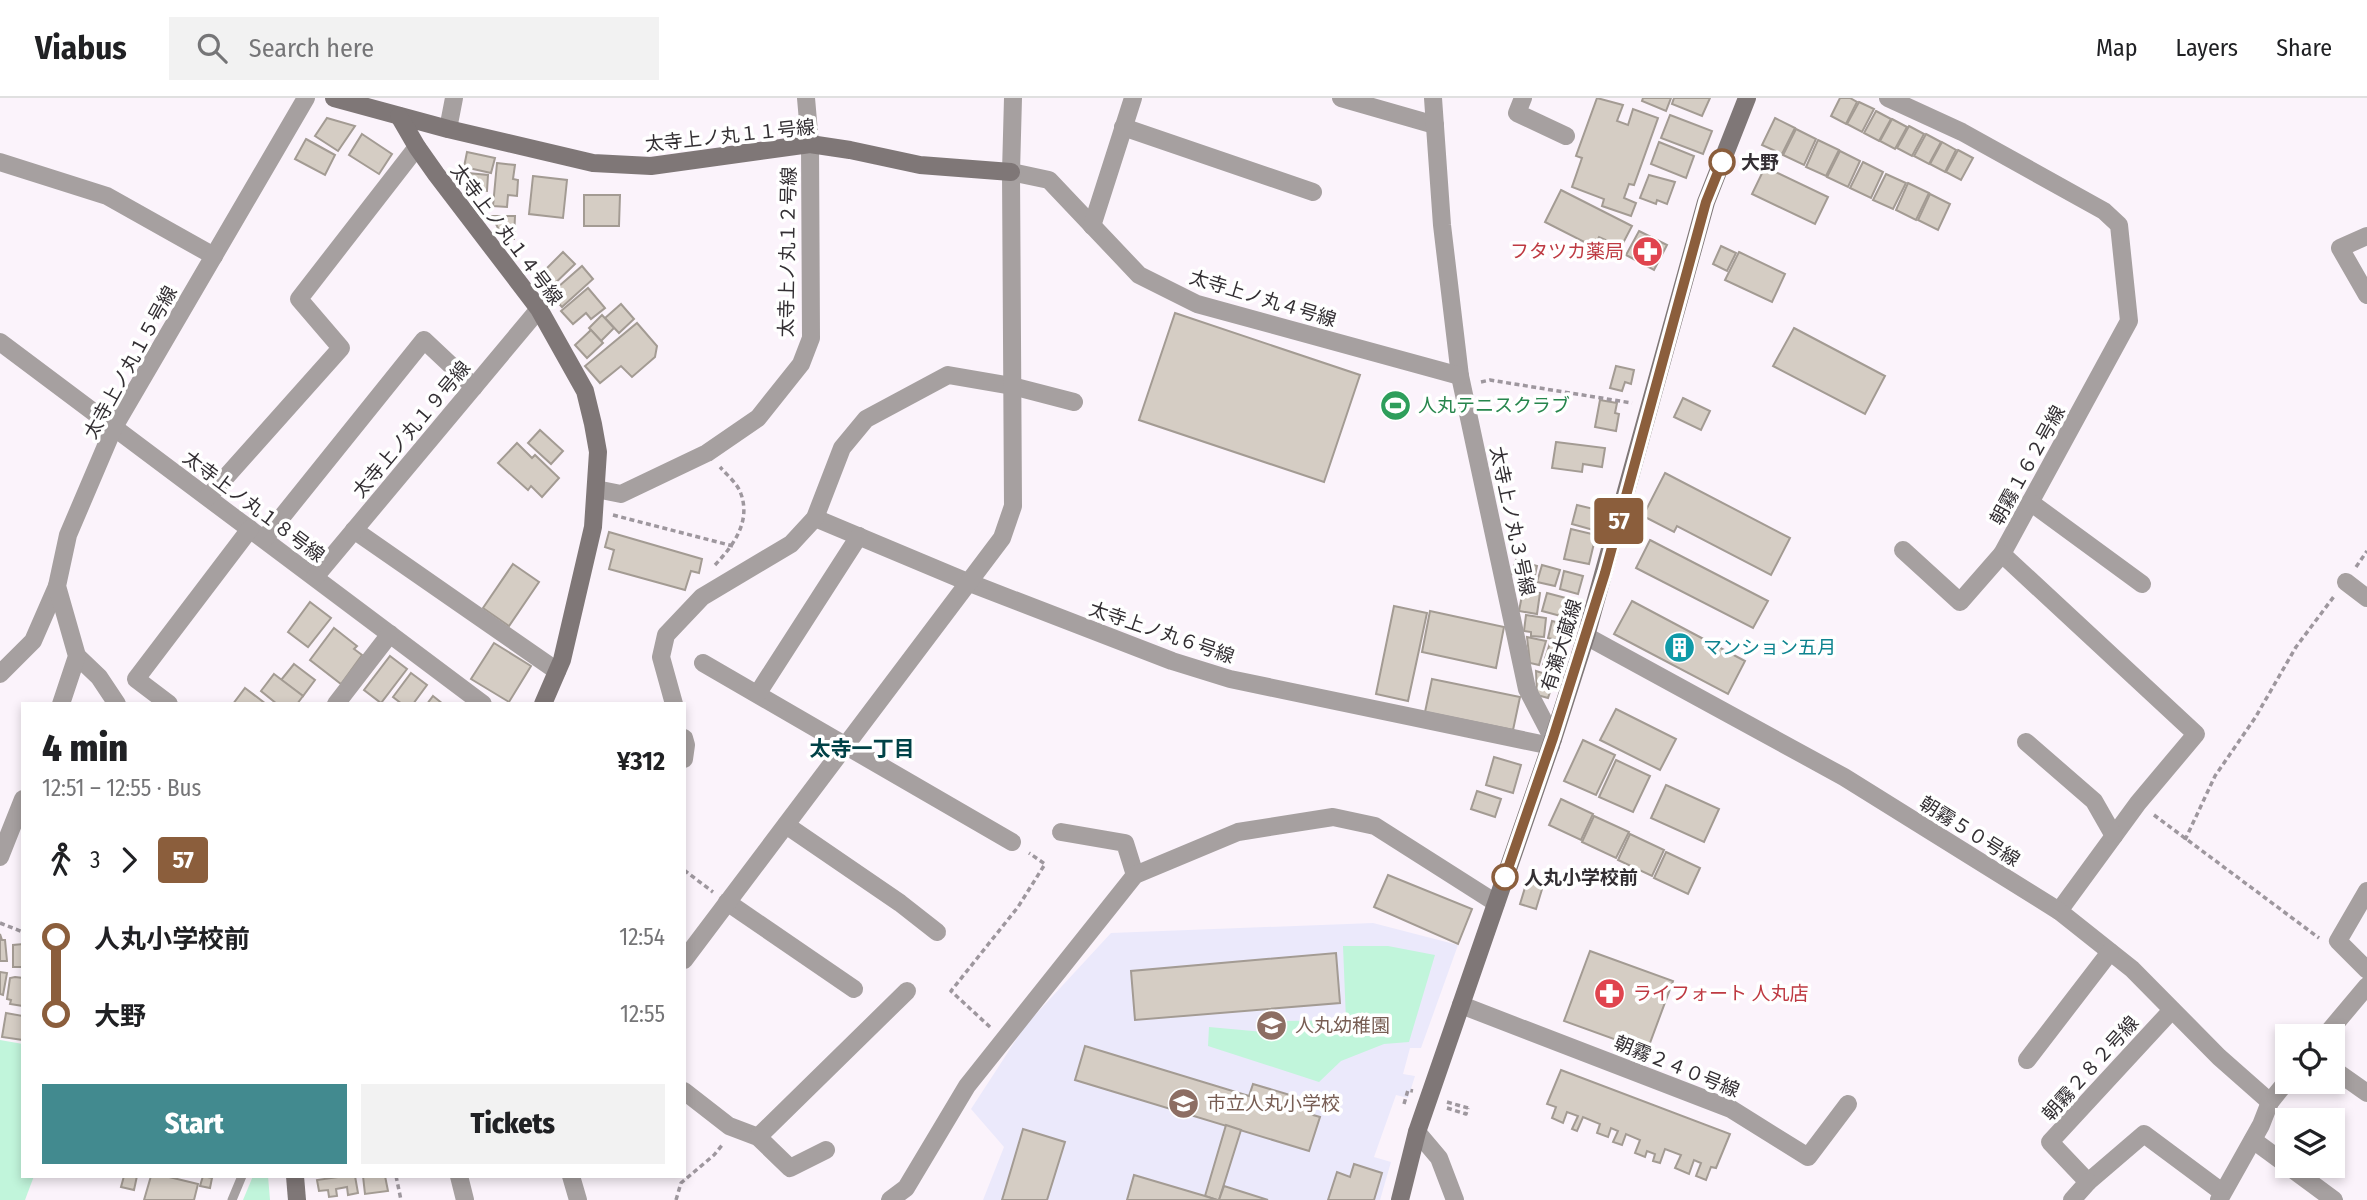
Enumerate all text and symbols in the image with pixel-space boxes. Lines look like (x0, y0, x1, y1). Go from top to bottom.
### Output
search box (169, 17, 659, 80)
text: Viabus (35, 28, 127, 68)
icon: search (193, 29, 231, 67)
text: Search here (249, 33, 374, 64)
text: Map (2096, 34, 2138, 62)
text: Layers (2176, 34, 2238, 62)
text: Share (2276, 34, 2332, 62)
street label: 太寺上ノ丸１１号線 (644, 115, 816, 156)
marker: 大野 (1709, 149, 1735, 175)
place label: 大野 (1741, 151, 1779, 174)
street label: 太寺上ノ丸１４号線 (446, 159, 567, 310)
street label: 太寺上ノ丸１２号線 (775, 166, 800, 338)
pharmacy icon: フタツカ薬局 (1630, 234, 1664, 268)
place label: フタツカ薬局 (1510, 240, 1624, 263)
street label: 太寺上ノ丸４号線 (1187, 265, 1339, 332)
street label: 太寺上ノ丸１５号線 (79, 282, 182, 443)
street label: 太寺上ノ丸１９号線 (348, 356, 475, 502)
sports icon: 人丸テニスクラブ (1378, 388, 1412, 422)
place label: 人丸テニスクラブ (1418, 394, 1570, 417)
street label: 朝霧１６２号線 (1985, 401, 2070, 529)
street label: 太寺上ノ丸３号線 (1485, 444, 1540, 598)
street label: 太寺上ノ丸１８号線 (178, 446, 329, 567)
line badge: 57 (1588, 498, 1650, 544)
text: 57 (1608, 507, 1630, 535)
street label: 有瀬大蔵線 (1537, 596, 1586, 694)
street label: 太寺上ノ丸６号線 (1086, 597, 1237, 668)
building icon: マンション五月 (1663, 630, 1697, 664)
place label: マンション五月 (1703, 636, 1836, 659)
text: 4 min (42, 725, 128, 771)
district label: 太寺一丁目 (810, 736, 915, 762)
text: ¥312 (617, 746, 665, 777)
text: 12:51 – 12:55 · Bus (42, 774, 201, 802)
street label: 朝霧５０号線 (1915, 791, 2024, 871)
icon: walk (42, 841, 80, 879)
icon: forward (110, 841, 148, 879)
text: 3 (90, 846, 100, 874)
text: 57 (172, 846, 194, 874)
marker: 人丸小学校前 (1492, 864, 1518, 890)
place label: 人丸小学校前 (1524, 866, 1638, 889)
text: 12:54 (619, 923, 665, 951)
text: 人丸小学校前 (94, 924, 250, 955)
pharmacy icon: ライフォート 人丸店 (1593, 976, 1627, 1010)
place label: ライフォート 人丸店 (1633, 982, 1808, 1005)
text: 12:55 (620, 1000, 665, 1028)
text: 大野 (94, 1001, 146, 1032)
school or university icon: 人丸幼稚園 (1255, 1008, 1289, 1042)
street label: 朝霧２８２号線 (2037, 1011, 2143, 1125)
place label: 人丸幼稚園 (1295, 1014, 1390, 1037)
map controls (2275, 1024, 2345, 1178)
button: locate (2275, 1024, 2345, 1094)
street label: 朝霧２４０号線 (1611, 1031, 1743, 1102)
button: Start (42, 1084, 347, 1164)
button: Tickets (361, 1084, 665, 1164)
school or university icon: 市立人丸小学校 (1167, 1086, 1201, 1120)
place label: 市立人丸小学校 (1207, 1092, 1340, 1115)
button: layers (2275, 1108, 2345, 1178)

